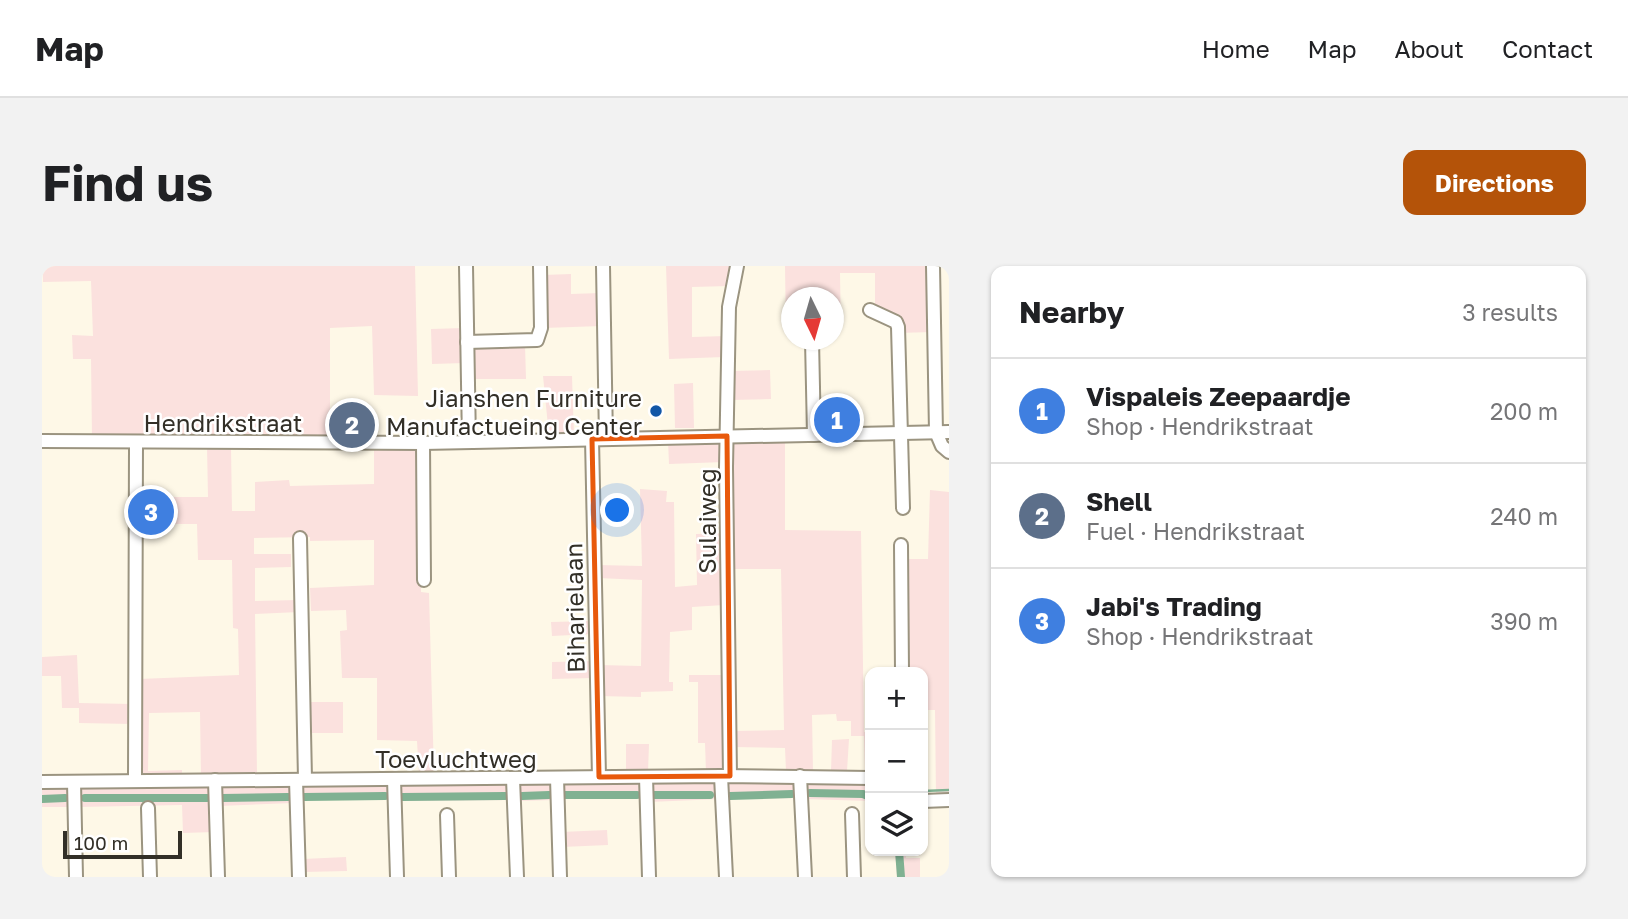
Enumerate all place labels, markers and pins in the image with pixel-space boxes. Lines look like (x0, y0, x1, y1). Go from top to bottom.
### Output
place label: Jianshen Furniture Manufactueing Center (386, 383, 642, 440)
pin: 1 (814, 394, 860, 446)
pin: 2 (329, 399, 375, 451)
marker: Jianshen Furniture Manufactueing Center (648, 403, 664, 419)
pin: 3 (128, 486, 174, 538)

